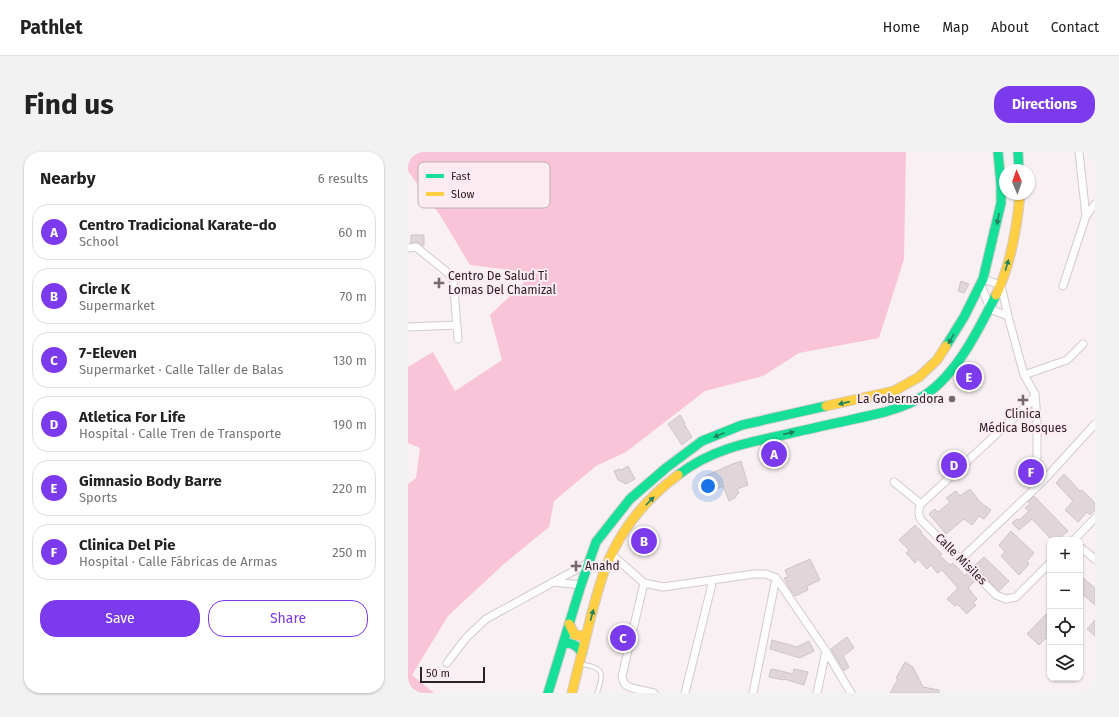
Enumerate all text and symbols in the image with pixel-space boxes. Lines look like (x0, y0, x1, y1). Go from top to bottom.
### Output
text: Pathlet (20, 16, 83, 39)
text: Home (883, 19, 920, 36)
text: Map (942, 19, 969, 36)
text: About (991, 19, 1029, 36)
text: Contact (1051, 19, 1099, 36)
button: Directions (994, 86, 1095, 123)
text: Find us (24, 88, 114, 121)
legend (418, 162, 550, 208)
north arrow (999, 164, 1035, 200)
text: Nearby (40, 168, 95, 189)
text: Fast (451, 170, 471, 183)
text: 6 results (318, 171, 368, 186)
text: Slow (451, 188, 475, 201)
one-way arrow (994, 212, 1000, 225)
text: Centro Tradicional Karate-do (79, 216, 276, 234)
text: A (50, 225, 58, 240)
text: 60 m (338, 225, 367, 240)
text: School (79, 234, 119, 249)
one-way arrow (1005, 259, 1011, 272)
place label: Centro De Salud Ti Lomas Del Chamizal (448, 269, 556, 297)
marker: Centro De Salud Ti Lomas Del Chamizal (433, 277, 445, 289)
text: Circle K (79, 280, 130, 298)
text: B (50, 289, 58, 304)
text: 70 m (340, 289, 367, 304)
text: Supermarket (79, 298, 155, 313)
one-way arrow (947, 334, 955, 344)
text: 7-Eleven (79, 344, 137, 362)
text: C (50, 353, 58, 368)
text: 130 m (333, 353, 367, 368)
text: Supermarket · Calle Taller de Balas (79, 362, 283, 377)
pin: E (956, 362, 982, 392)
place label: La Gobernadora (857, 392, 944, 406)
marker: La Gobernadora (947, 394, 957, 404)
marker: Clinica Médica Bosques (1017, 394, 1029, 406)
one-way arrow (838, 400, 850, 406)
place label: Clinica Médica Bosques (979, 407, 1067, 435)
text: Atletica For Life (79, 408, 186, 426)
text: D (50, 417, 58, 432)
text: 190 m (333, 417, 367, 432)
text: Hospital · Calle Tren de Transporte (79, 426, 281, 441)
one-way arrow (783, 430, 795, 436)
one-way arrow (713, 432, 724, 438)
pin: A (761, 439, 787, 469)
pin: D (941, 450, 967, 480)
pin: F (1018, 457, 1044, 487)
text: Gimnasio Body Barre (79, 472, 222, 490)
your location (698, 476, 718, 496)
text: E (51, 481, 57, 496)
text: 220 m (332, 481, 367, 496)
text: Sports (79, 490, 117, 505)
one-way arrow (646, 496, 655, 506)
pin: B (631, 526, 657, 556)
street label: Calle Misiles (932, 530, 990, 588)
text: Clinica Del Pie (79, 536, 175, 554)
map controls (1047, 537, 1083, 681)
button: + (1047, 537, 1083, 573)
text: F (51, 545, 57, 560)
text: 250 m (332, 545, 367, 560)
text: Hospital · Calle Fábricas de Armas (79, 554, 277, 569)
place label: Anahd (585, 559, 620, 573)
marker: Anahd (570, 560, 582, 572)
button: − (1047, 573, 1083, 609)
button: Save (40, 600, 200, 637)
button: Share (208, 600, 368, 637)
one-way arrow (589, 608, 595, 621)
button: locate (1047, 609, 1083, 645)
pin: C (610, 623, 636, 653)
button: layers (1047, 645, 1083, 681)
scale bar (420, 665, 485, 684)
text: 50 m (426, 667, 450, 680)

